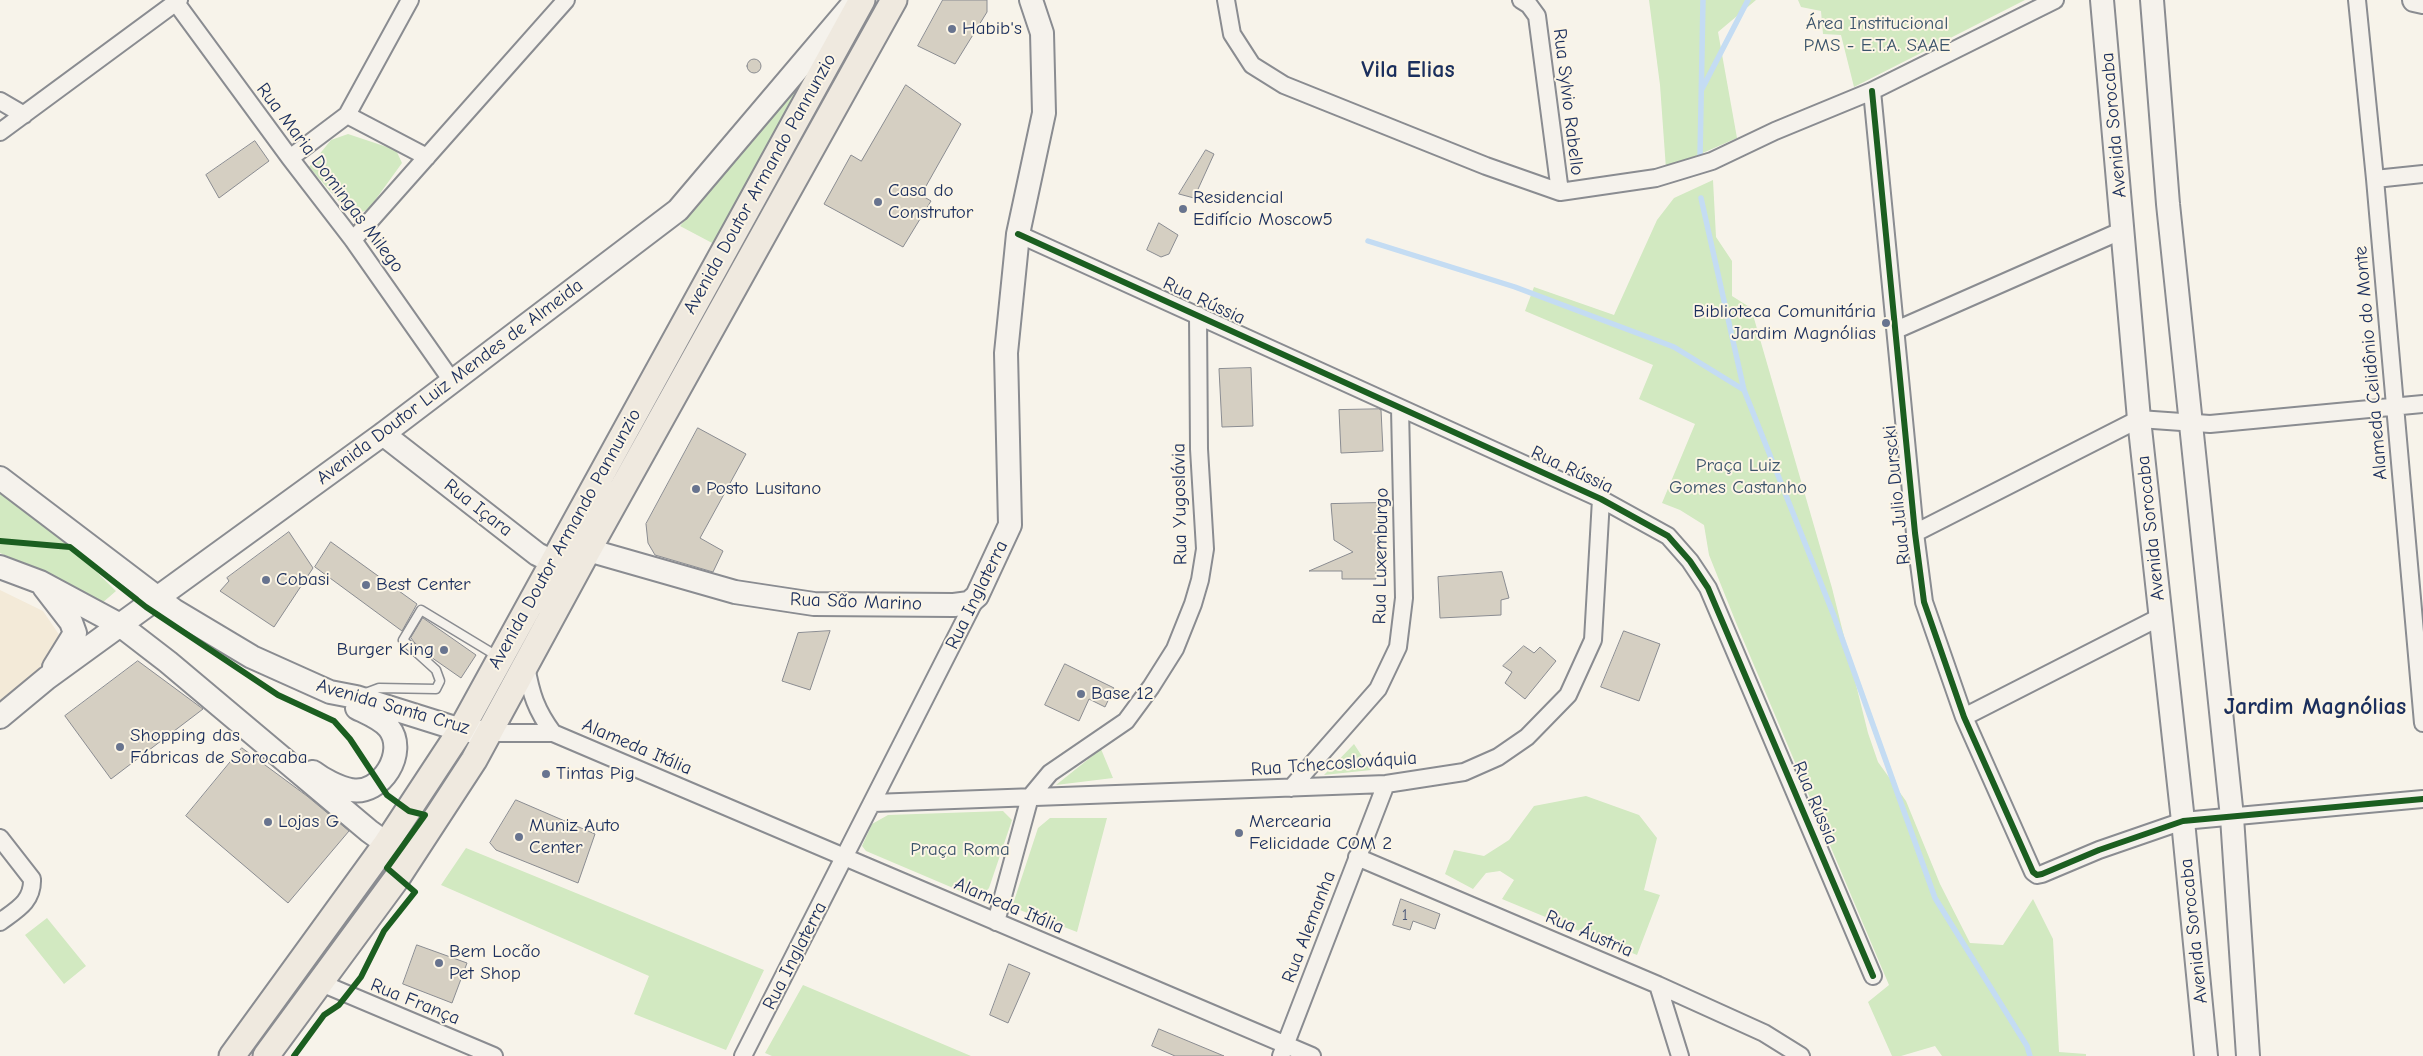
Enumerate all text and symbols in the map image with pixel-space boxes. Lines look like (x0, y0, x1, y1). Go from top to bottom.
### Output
park label: Área Institucional PMS - E.T.A. SAAE (1803, 13, 1951, 57)
place label: Habib's (962, 18, 1022, 40)
marker: Habib's (946, 23, 958, 35)
street label: Rua Sylvio Rabello (1548, 27, 1588, 177)
street label: Avenida Doutor Armando Pannunzio (679, 50, 841, 318)
street label: Avenida Sorocaba (2096, 51, 2132, 199)
district label: Vila Elias (1361, 56, 1455, 84)
street label: Rua Maria Domingas Milego (251, 79, 409, 277)
place label: Casa do Construtor (888, 180, 973, 224)
place label: Residencial Edifício Moscow5 (1193, 187, 1333, 231)
marker: Casa do Construtor (872, 196, 884, 208)
marker: Residencial Edifício Moscow5 (1177, 203, 1189, 215)
street label: Alameda Celidônio do Monte (2349, 245, 2393, 481)
street label: Rua Rússia (1159, 272, 1249, 330)
street label: Avenida Doutor Luiz Mendes de Almeida (312, 274, 588, 490)
place label: Biblioteca Comunitária Jardim Magnólias (1693, 301, 1876, 345)
marker: Biblioteca Comunitária Jardim Magnólias (1880, 317, 1892, 329)
street label: Avenida Doutor Armando Pannunzio (484, 405, 646, 673)
street label: Rua Julio Durscki (1878, 424, 1916, 566)
street label: Rua Rússia (1527, 441, 1617, 499)
street label: Rua Yugoslávia (1168, 443, 1192, 565)
street label: Avenida Sorocaba (2132, 454, 2170, 602)
park label: Praça Luiz Gomes Castanho (1669, 455, 1807, 499)
street label: Rua Içara (439, 474, 517, 542)
place label: Posto Lusitano (706, 478, 821, 500)
marker: Posto Lusitano (690, 483, 702, 495)
street label: Rua Luxemburgo (1368, 487, 1394, 625)
street label: Rua Inglaterra (941, 537, 1013, 653)
place label: Cobasi (276, 569, 330, 591)
marker: Cobasi (260, 574, 272, 586)
place label: Best Center (376, 574, 471, 596)
marker: Best Center (360, 579, 372, 591)
street label: Rua São Marino (790, 588, 922, 616)
place label: Burger King (337, 639, 434, 661)
marker: Burger King (438, 644, 450, 656)
street label: Avenida Santa Cruz (314, 674, 472, 740)
place label: Base 12 (1091, 683, 1154, 705)
marker: Base 12 (1075, 688, 1087, 700)
district label: Jardim Magnólias (2224, 693, 2406, 721)
street label: Alameda Itália (579, 714, 695, 780)
place label: Shopping das Fábricas de Sorocaba (130, 725, 308, 769)
marker: Shopping das Fábricas de Sorocaba (114, 741, 126, 753)
street label: Rua Tchecoslováquia (1250, 747, 1418, 781)
street label: Rua Rússia (1787, 758, 1843, 848)
place label: Tintas Pig (556, 763, 635, 785)
marker: Tintas Pig (540, 768, 552, 780)
place label: Lojas G (278, 811, 339, 833)
place label: Mercearia Felicidade COM 2 (1249, 811, 1392, 855)
place label: Muniz Auto Center (529, 815, 620, 859)
marker: Lojas G (262, 816, 274, 828)
marker: Mercearia Felicidade COM 2 (1233, 827, 1245, 839)
marker: Muniz Auto Center (513, 831, 525, 843)
park label: Praça Roma (910, 839, 1010, 861)
street label: Avenida Sorocaba (2175, 857, 2213, 1005)
street label: Rua Alemanha (1277, 868, 1341, 986)
street label: Alameda Itália (951, 873, 1067, 939)
street label: Rua Inglaterra (758, 898, 832, 1014)
house number: 1 (1402, 905, 1408, 925)
street label: Rua Áustria (1542, 905, 1636, 963)
place label: Bem Locão Pet Shop (449, 941, 541, 985)
marker: Bem Locão Pet Shop (433, 957, 445, 969)
street label: Rua França (367, 974, 463, 1030)

